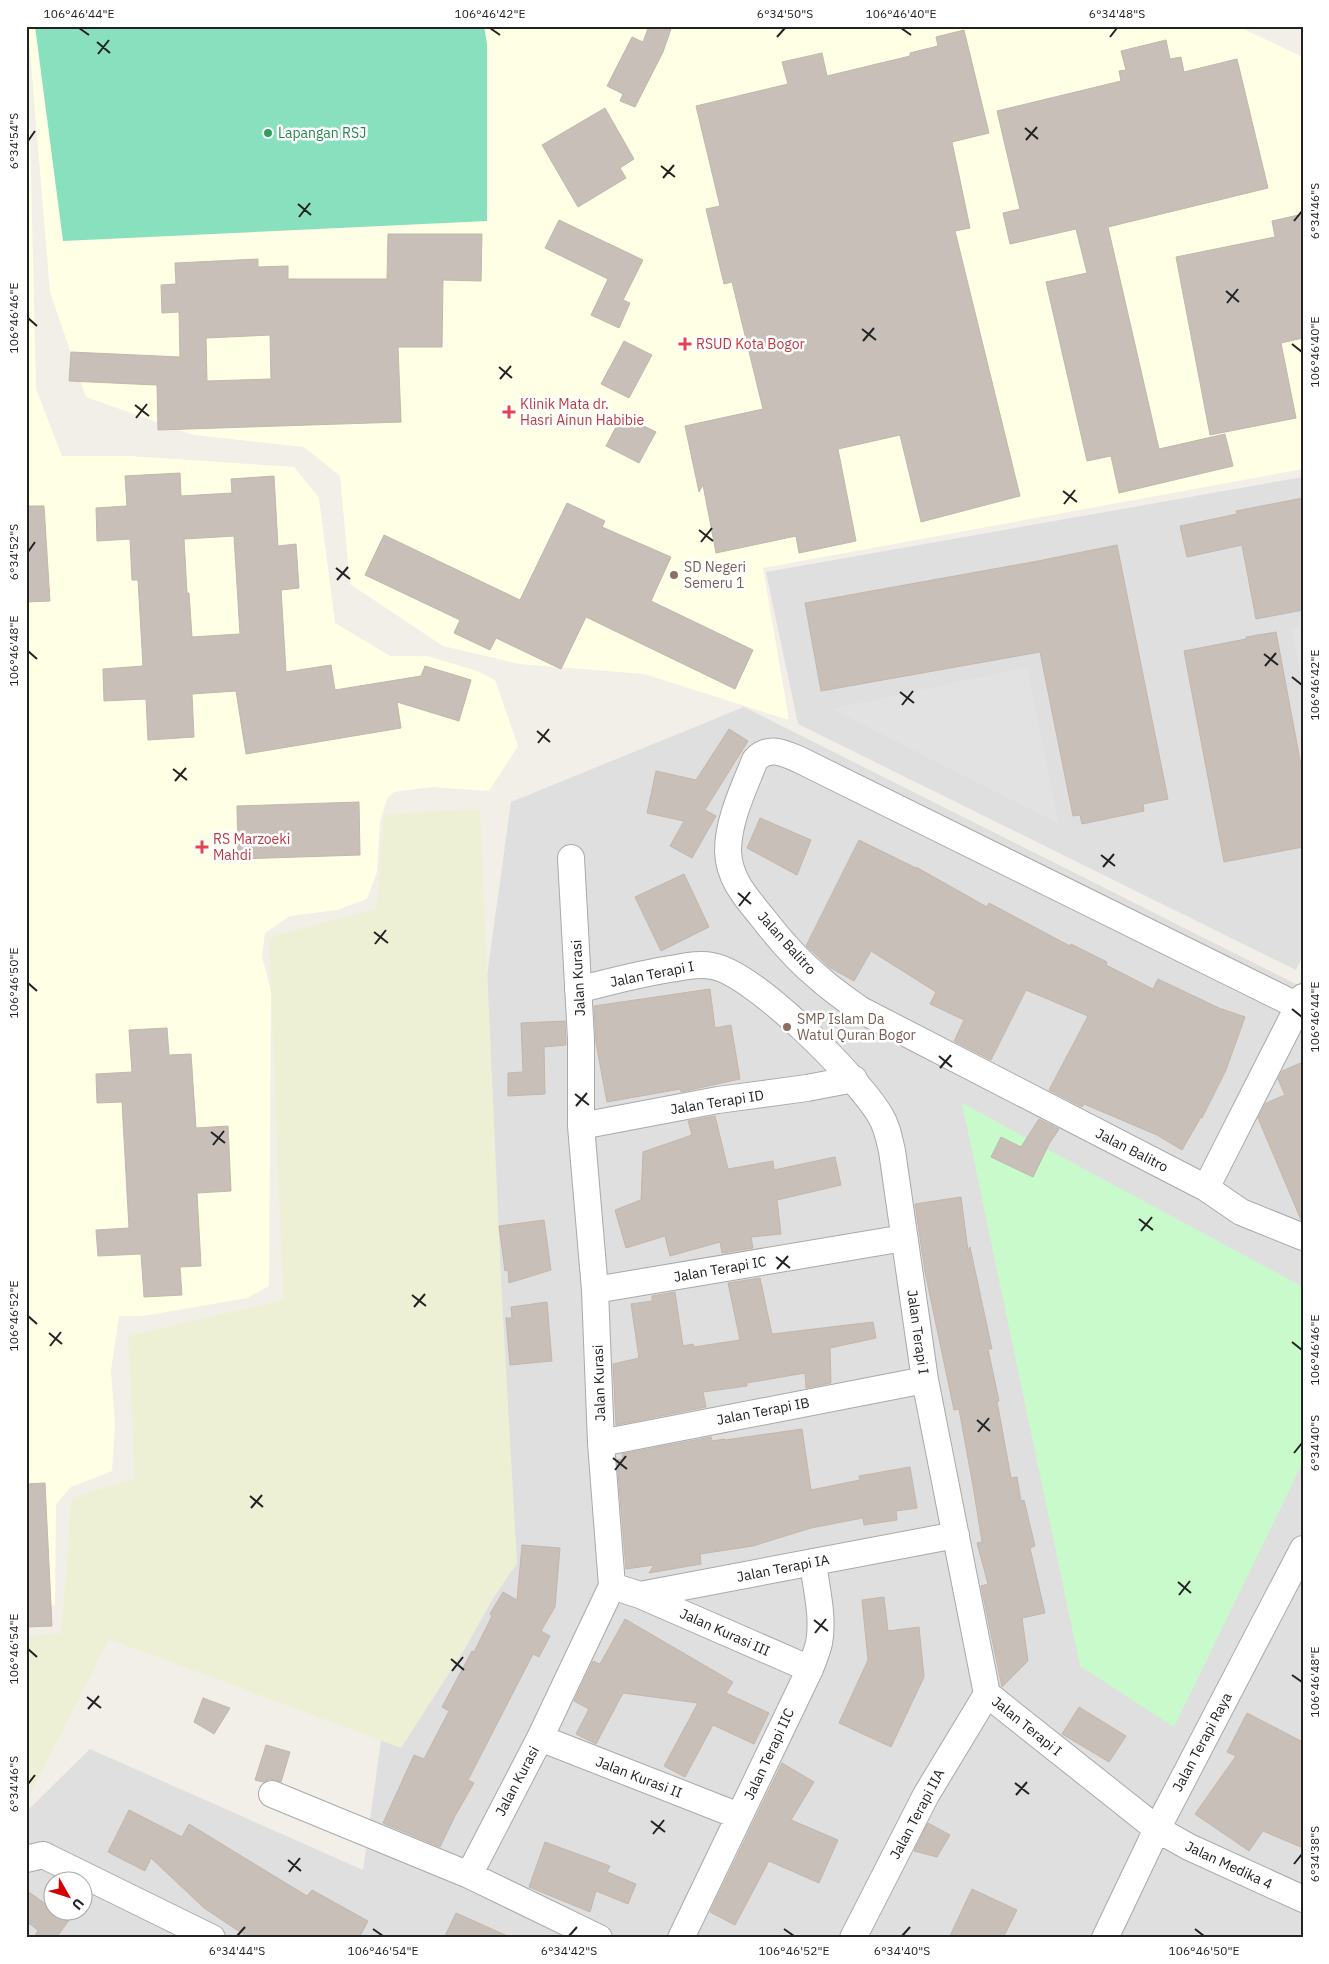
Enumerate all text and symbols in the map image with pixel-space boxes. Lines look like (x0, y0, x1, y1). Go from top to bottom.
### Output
text: 106°46'44"E (44, 6, 114, 21)
text: 106°46'42"E (455, 6, 525, 21)
text: 6°34'50"S (757, 6, 813, 21)
text: 106°46'40"E (866, 6, 936, 21)
text: 6°34'48"S (1089, 6, 1145, 21)
text: 6°34'54"S (6, 113, 21, 169)
place label: Lapangan RSJ (278, 124, 366, 142)
marker: Lapangan RSJ (262, 127, 274, 139)
text: 6°34'46"S (1307, 183, 1322, 239)
text: 106°46'46"E (6, 283, 21, 353)
text: 106°46'40"E (1307, 317, 1322, 387)
place label: RSUD Kota Bogor (696, 335, 805, 353)
marker: RSUD Kota Bogor (678, 337, 692, 351)
place label: Klinik Mata dr. Hasri Ainun Habibie (520, 395, 644, 429)
marker: Klinik Mata dr. Hasri Ainun Habibie (502, 405, 516, 419)
text: 6°34'52"S (6, 524, 21, 580)
place label: SD Negeri Semeru 1 (684, 558, 746, 592)
marker: SD Negeri Semeru 1 (668, 569, 680, 581)
text: 106°46'48"E (6, 616, 21, 686)
text: 106°46'42"E (1307, 650, 1322, 720)
place label: RS Marzoeki Mahdi (213, 830, 290, 864)
marker: RS Marzoeki Mahdi (195, 840, 209, 854)
street label: Jalan Balitro (754, 908, 820, 978)
street label: Jalan Kurasi (567, 939, 589, 1017)
text: 106°46'50"E (6, 948, 21, 1018)
street label: Jalan Terapi I (609, 957, 695, 991)
text: 106°46'44"E (1307, 982, 1322, 1052)
place label: SMP Islam Da Watul Quran Bogor (797, 1010, 916, 1044)
marker: SMP Islam Da Watul Quran Bogor (781, 1021, 793, 1033)
street label: Jalan Terapi ID (669, 1086, 765, 1118)
street label: Jalan Balitro (1093, 1124, 1171, 1176)
street label: Jalan Terapi IC (672, 1252, 768, 1286)
text: 106°46'52"E (6, 1281, 21, 1351)
street label: Jalan Terapi I (903, 1289, 933, 1375)
text: 106°46'46"E (1307, 1315, 1322, 1385)
street label: Jalan Kurasi (589, 1344, 609, 1422)
street label: Jalan Terapi IB (715, 1393, 811, 1429)
text: 6°34'40"S (1307, 1415, 1322, 1471)
street label: Jalan Terapi IA (735, 1550, 831, 1586)
street label: Jalan Kurasi III (677, 1604, 773, 1660)
text: 106°46'54"E (6, 1614, 21, 1684)
text: 106°46'48"E (1307, 1647, 1322, 1717)
street label: Jalan Terapi Raya (1168, 1689, 1236, 1795)
street label: Jalan Terapi I (988, 1692, 1066, 1760)
street label: Jalan Terapi IIC (740, 1705, 798, 1803)
street label: Jalan Kurasi (491, 1743, 543, 1819)
street label: Jalan Kurasi II (593, 1752, 685, 1802)
text: 6°34'46"S (6, 1756, 21, 1812)
street label: Jalan Terapi IIA (886, 1766, 948, 1862)
text: 6°34'38"S (1307, 1826, 1322, 1882)
street label: Jalan Medika 4 (1182, 1837, 1276, 1893)
north arrow (42, 1872, 92, 1922)
text: U (68, 1895, 88, 1914)
text: 6°34'44"S (209, 1943, 265, 1958)
text: 106°46'54"E (348, 1943, 418, 1958)
text: 6°34'42"S (541, 1943, 597, 1958)
text: 106°46'52"E (759, 1943, 829, 1958)
text: 6°34'40"S (874, 1943, 930, 1958)
text: 106°46'50"E (1169, 1943, 1239, 1958)

